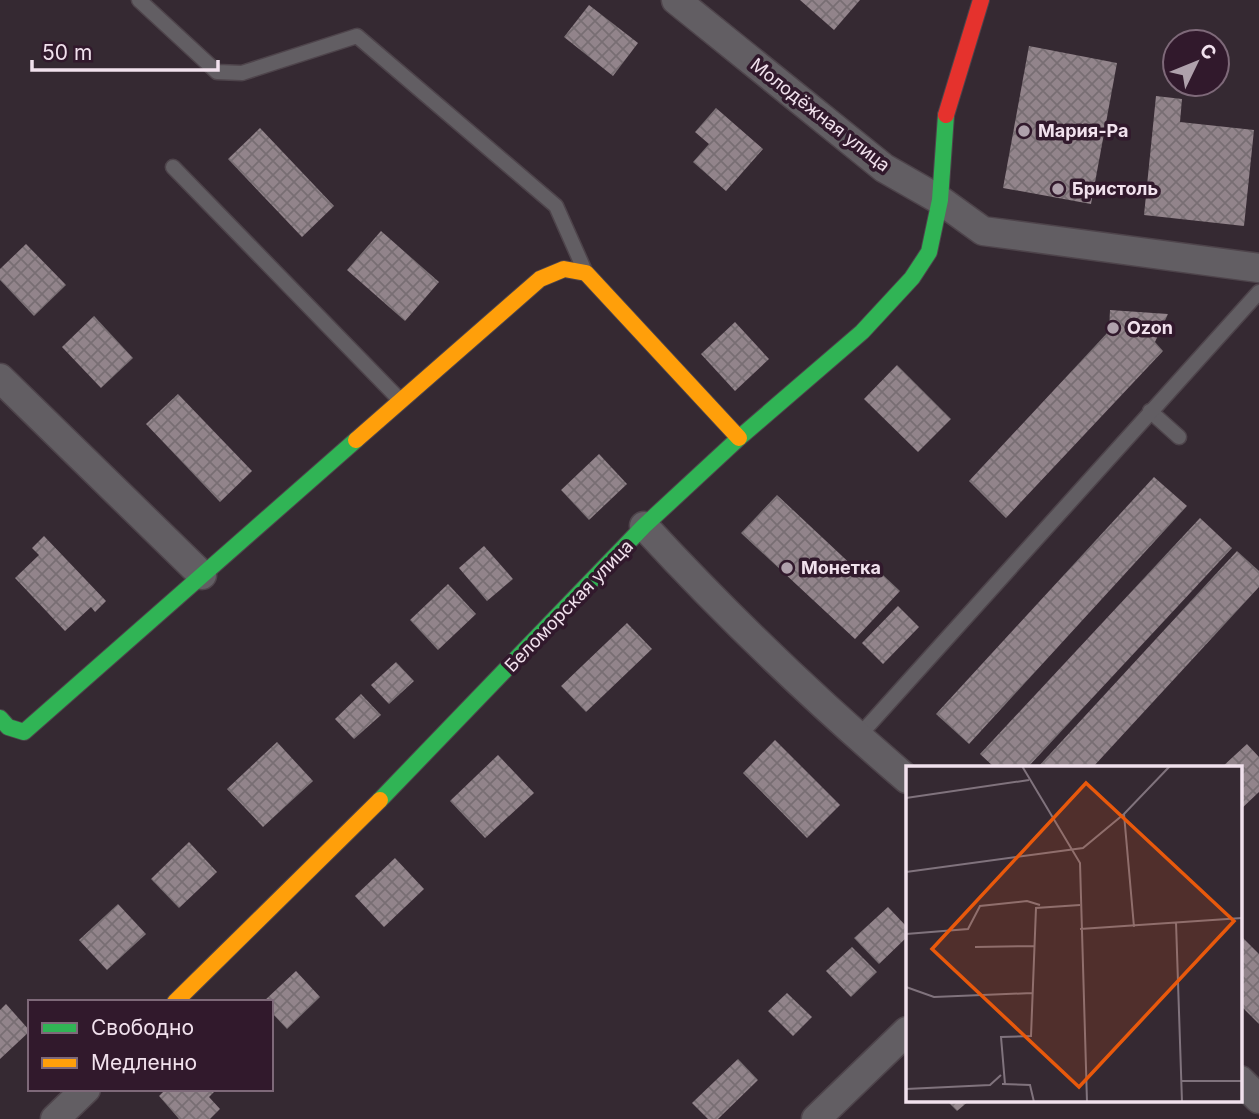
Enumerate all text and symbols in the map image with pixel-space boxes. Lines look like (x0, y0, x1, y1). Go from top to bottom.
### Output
scale bar (32, 28, 217, 72)
north arrow (1161, 28, 1231, 98)
text: С (1195, 39, 1221, 65)
text: 50 m (42, 40, 92, 65)
street label: Молодёжная улица (746, 54, 894, 176)
place label: Мария-Ра (1038, 120, 1128, 141)
marker: Мария-Ра (1016, 123, 1032, 139)
place label: Бристоль (1072, 178, 1158, 199)
marker: Бристоль (1050, 181, 1066, 197)
place label: Ozon (1127, 317, 1173, 338)
marker: Ozon (1105, 320, 1121, 336)
street label: Беломорская улица (500, 535, 637, 676)
place label: Монетка (801, 557, 881, 578)
marker: Монетка (779, 560, 795, 576)
inset map (906, 766, 1242, 1102)
legend (28, 1000, 273, 1091)
text: Свободно (91, 1015, 194, 1040)
text: Медленно (91, 1050, 197, 1075)

